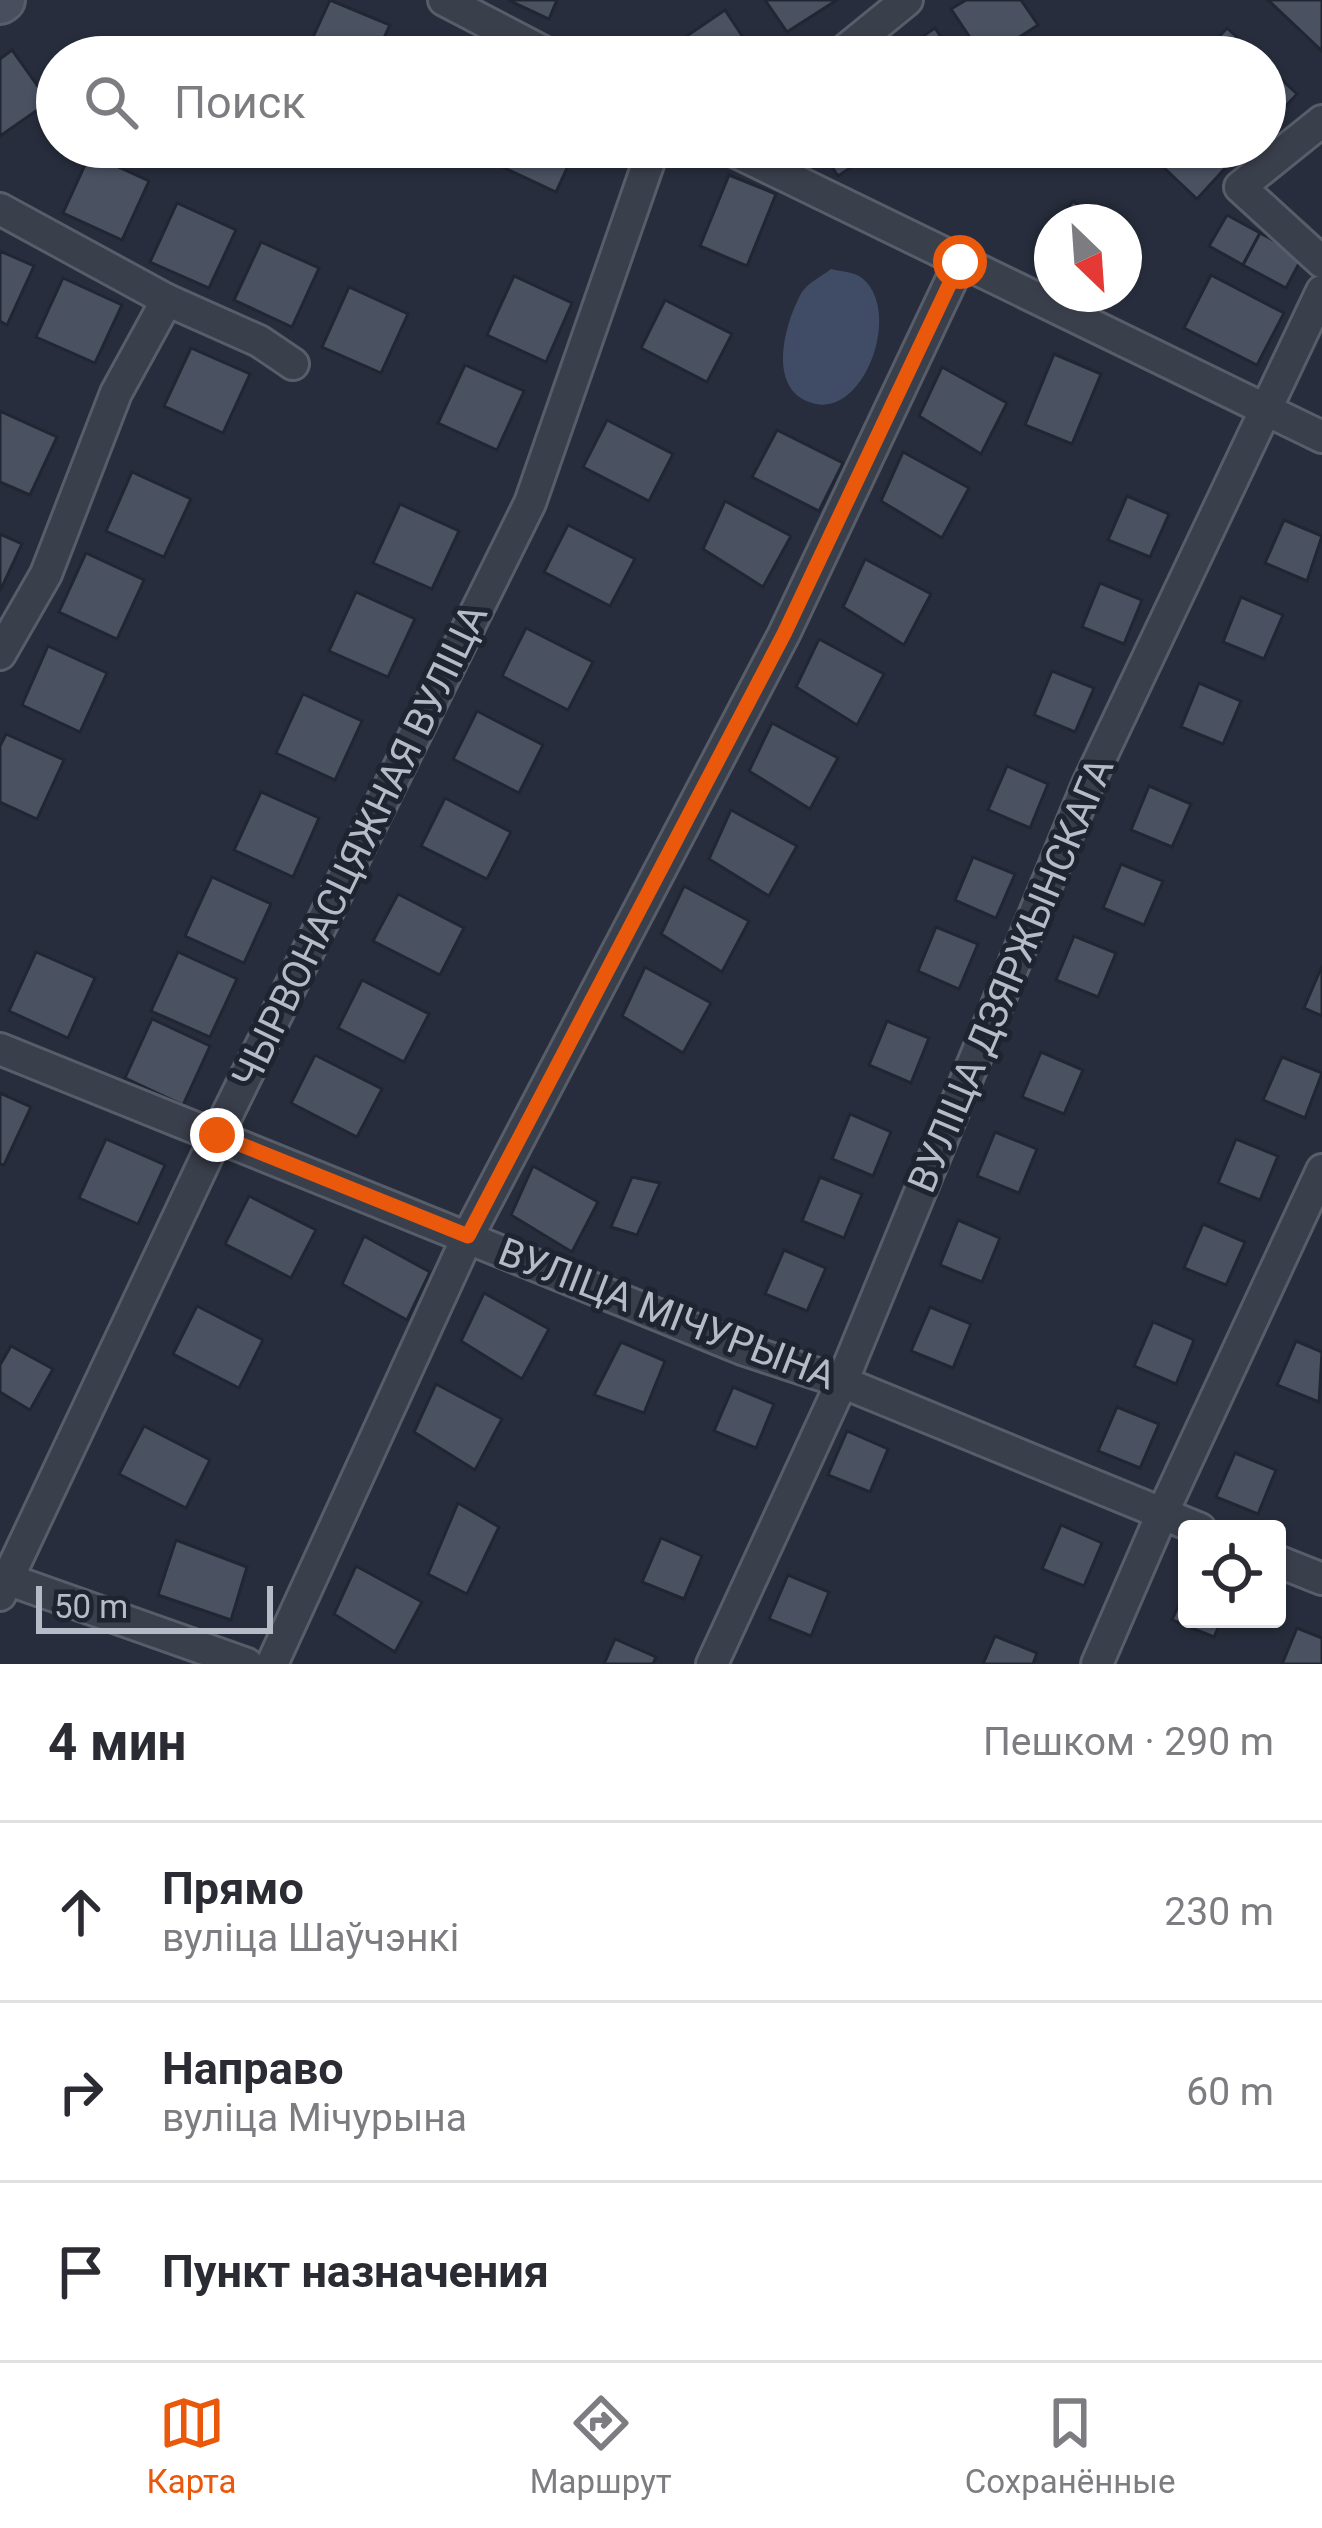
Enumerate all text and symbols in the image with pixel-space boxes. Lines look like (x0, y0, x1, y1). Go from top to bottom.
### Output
search box (36, 36, 1286, 168)
icon: search (78, 69, 144, 135)
text: Поиск (174, 76, 306, 129)
north arrow (1034, 204, 1142, 312)
route start (933, 235, 987, 289)
street label: ЧЫРВОНАСЦЯЖНАЯ ВУЛІЦА (223, 597, 497, 1095)
street label: ВУЛІЦА ДЗЯРЖЫНСКАГА (899, 751, 1123, 1199)
route end (190, 1108, 244, 1162)
street label: ВУЛІЦА МІЧУРЫНА (492, 1229, 842, 1399)
map controls (1178, 1520, 1286, 1628)
button: locate (1178, 1520, 1286, 1628)
scale bar (36, 1580, 273, 1633)
text: 50 m (54, 1587, 128, 1626)
text: 4 мин (48, 1713, 186, 1772)
text: Пешком · 290 m (983, 1719, 1274, 1765)
text: Прямо (162, 1862, 304, 1915)
icon: ahead (48, 1879, 114, 1945)
text: 230 m (1164, 1889, 1274, 1935)
text: вуліца Шаўчэнкі (162, 1915, 459, 1961)
text: Направо (162, 2042, 344, 2095)
icon: right (48, 2059, 114, 2125)
text: 60 m (1186, 2069, 1274, 2115)
text: вуліца Мічурына (162, 2095, 467, 2141)
icon: arrive (48, 2239, 114, 2305)
text: Пункт назначения (162, 2245, 549, 2298)
tab: Карта (147, 2390, 237, 2501)
tab: Маршрут (530, 2390, 672, 2501)
tab: Сохранённые (965, 2390, 1175, 2501)

